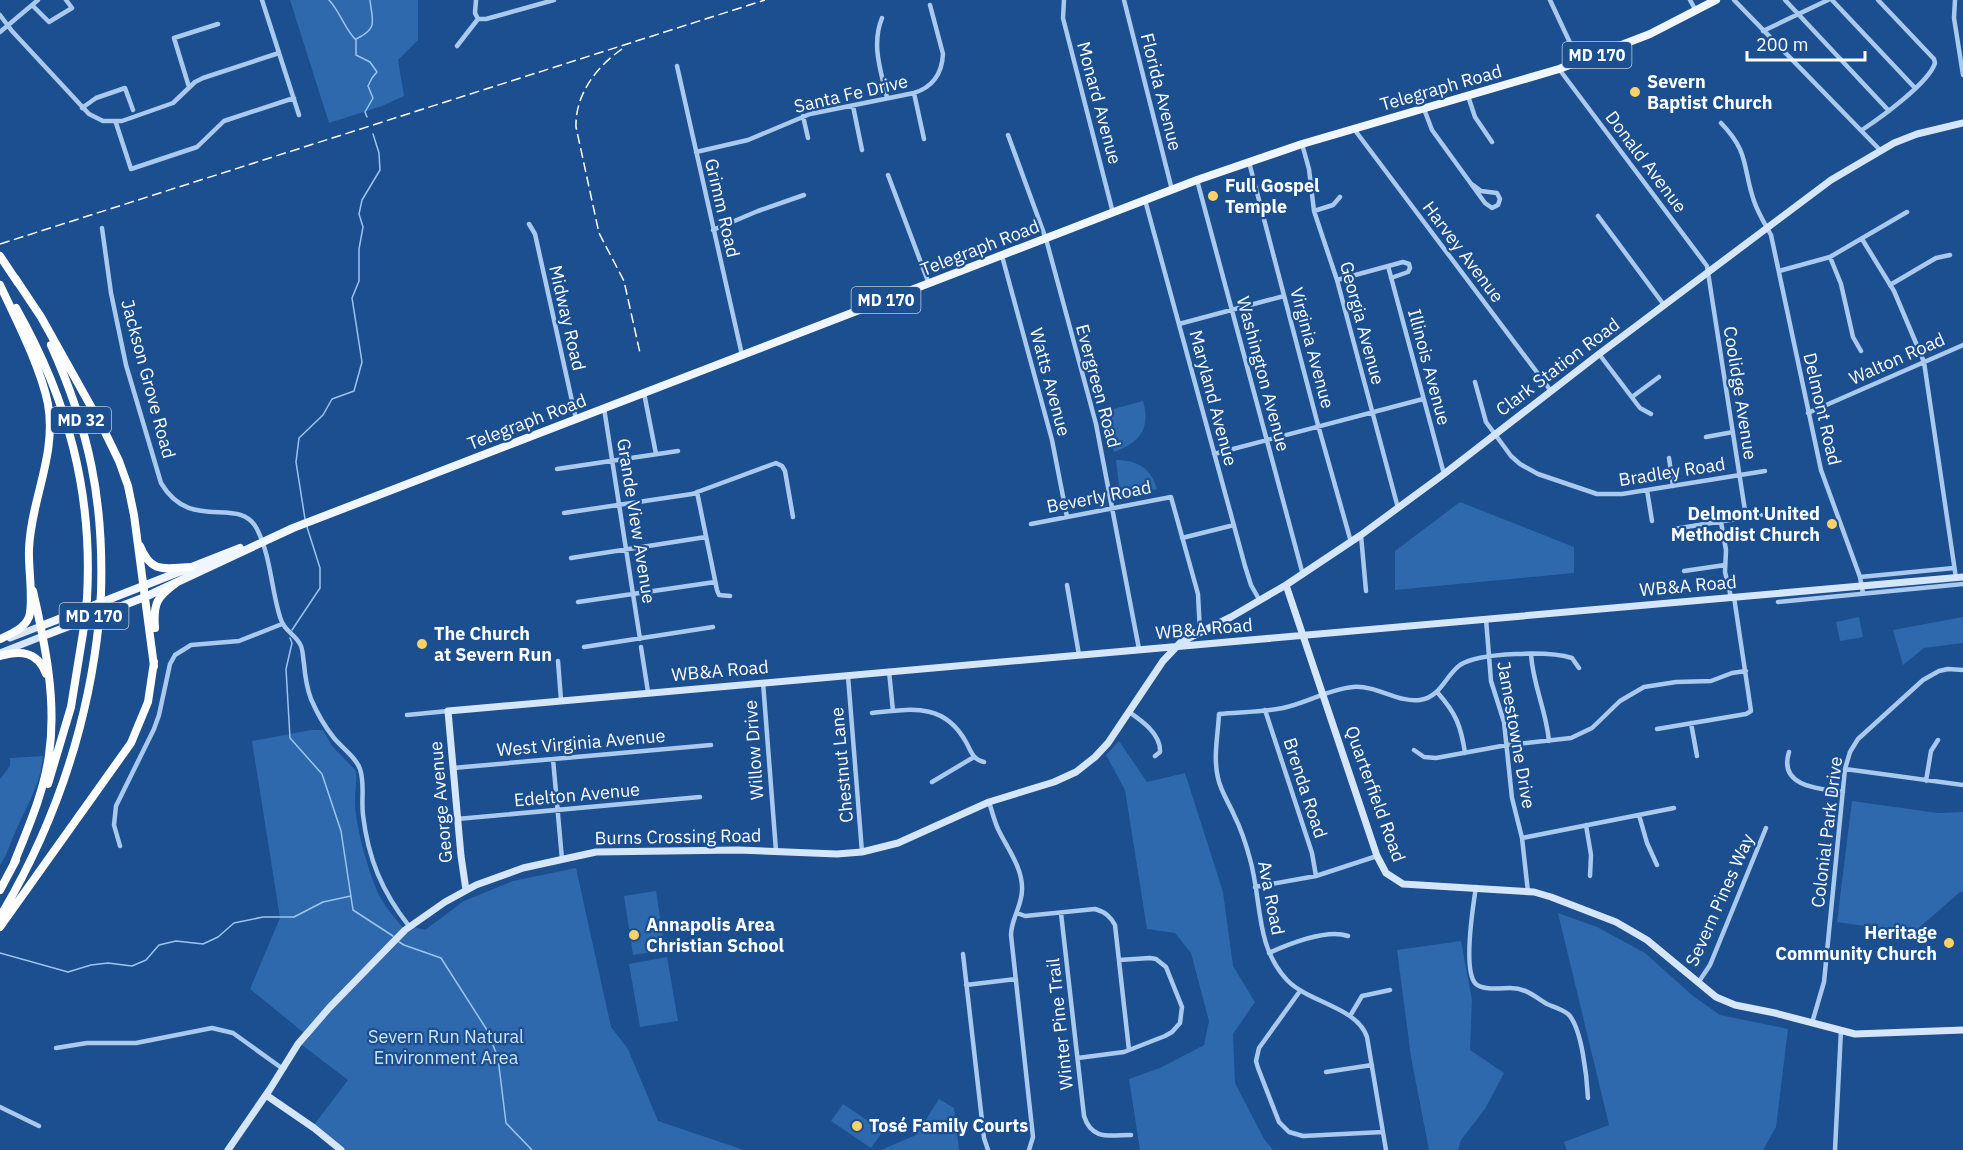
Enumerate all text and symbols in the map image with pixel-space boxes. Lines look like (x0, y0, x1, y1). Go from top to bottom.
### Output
scale bar (1747, 24, 1866, 62)
street label: Florida Avenue (1136, 31, 1187, 153)
text: 200 m (1756, 33, 1808, 56)
street label: Monard Avenue (1072, 39, 1127, 167)
road number: MD 170 (1562, 42, 1632, 68)
street label: Telegraph Road (1377, 59, 1504, 116)
street label: Santa Fe Drive (792, 69, 910, 118)
place label: Severn Baptist Church (1647, 70, 1773, 114)
marker: Severn Baptist Church (1628, 85, 1642, 99)
street label: Donald Avenue (1601, 106, 1692, 217)
street label: Grimm Road (700, 156, 745, 260)
place label: Full Gospel Temple (1225, 174, 1320, 218)
marker: Full Gospel Temple (1206, 189, 1220, 203)
street label: Harvey Avenue (1418, 196, 1509, 307)
street label: Telegraph Road (917, 214, 1043, 281)
street label: Georgia Avenue (1335, 259, 1390, 387)
street label: Midway Road (544, 263, 591, 373)
street label: Virginia Avenue (1285, 285, 1340, 411)
road number: MD 170 (852, 287, 920, 313)
street label: Washington Avenue (1232, 294, 1295, 454)
street label: Jackson Grove Road (116, 297, 181, 461)
street label: Illinois Avenue (1403, 306, 1456, 428)
street label: Clark Station Road (1491, 313, 1624, 421)
street label: Evergreen Road (1071, 322, 1126, 450)
street label: Watts Avenue (1025, 325, 1076, 439)
street label: Coolidge Avenue (1719, 325, 1762, 461)
street label: Walton Road (1845, 327, 1948, 390)
street label: Maryland Avenue (1184, 328, 1243, 468)
street label: Delmont Road (1798, 350, 1847, 467)
street label: Telegraph Road (464, 388, 590, 455)
road number: MD 32 (51, 407, 111, 433)
street label: Grande View Avenue (612, 437, 661, 605)
street label: Bradley Road (1617, 452, 1727, 491)
street label: Beverly Road (1045, 475, 1153, 518)
place label: Delmont United Methodist Church (1671, 502, 1820, 546)
marker: Delmont United Methodist Church (1825, 517, 1839, 531)
street label: WB&A Road (1638, 570, 1737, 601)
road number: MD 170 (60, 603, 128, 629)
street label: WB&A Road (1154, 613, 1253, 644)
place label: The Church at Severn Run (434, 622, 552, 666)
marker: The Church at Severn Run (415, 637, 429, 651)
street label: WB&A Road (670, 655, 769, 686)
street label: Jamestowne Drive (1492, 659, 1541, 810)
street label: Willow Drive (739, 699, 768, 801)
street label: Chestnut Lane (825, 706, 858, 824)
street label: Quarterfield Road (1340, 723, 1411, 865)
street label: West Virginia Avenue (496, 724, 666, 761)
street label: Brenda Road (1278, 735, 1332, 841)
street label: George Avenue (424, 740, 457, 864)
street label: Colonial Park Drive (1806, 755, 1847, 909)
street label: Edelton Avenue (513, 778, 641, 811)
street label: Burns Crossing Road (594, 824, 762, 849)
street label: Severn Pines Way (1680, 830, 1759, 970)
street label: Ava Road (1253, 859, 1290, 937)
place label: Annapolis Area Christian School (646, 913, 785, 957)
place label: Heritage Community Church (1775, 921, 1937, 965)
marker: Annapolis Area Christian School (627, 928, 641, 942)
marker: Heritage Community Church (1942, 936, 1956, 950)
street label: Winter Pine Trail (1041, 957, 1078, 1091)
park label: Severn Run Natural Environment Area (368, 1025, 524, 1069)
place label: Tosé Family Courts (869, 1114, 1028, 1137)
marker: Tosé Family Courts (850, 1119, 864, 1133)

